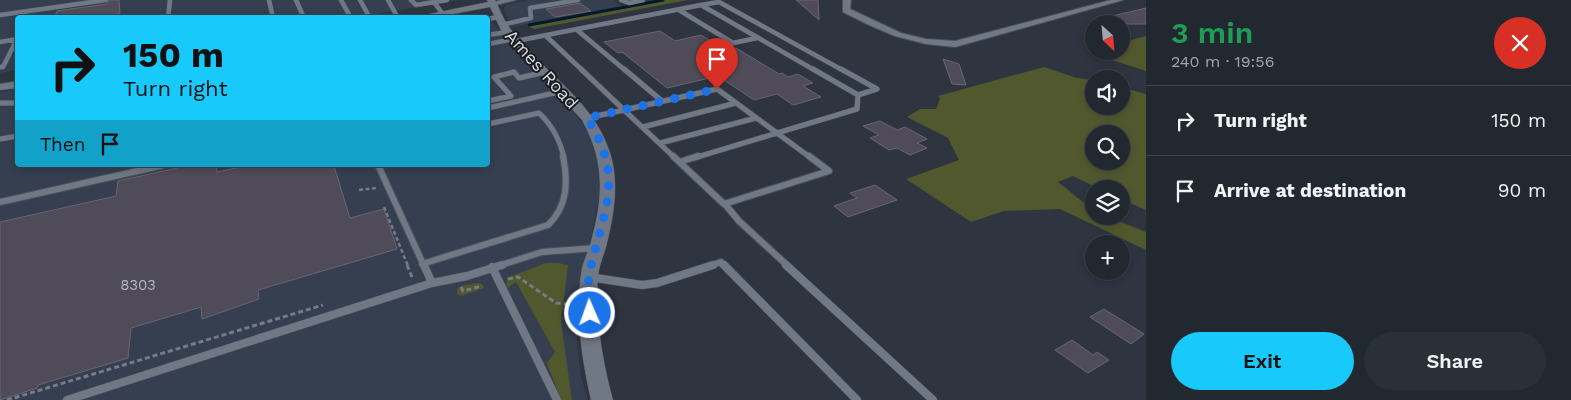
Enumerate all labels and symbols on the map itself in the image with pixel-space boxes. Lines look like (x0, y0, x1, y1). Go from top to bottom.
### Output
north arrow (1085, 15, 1130, 60)
street label: Ames Road (501, 25, 583, 113)
pin (696, 38, 738, 89)
house number: 8303 (120, 276, 156, 294)
position arrow (563, 286, 615, 338)

